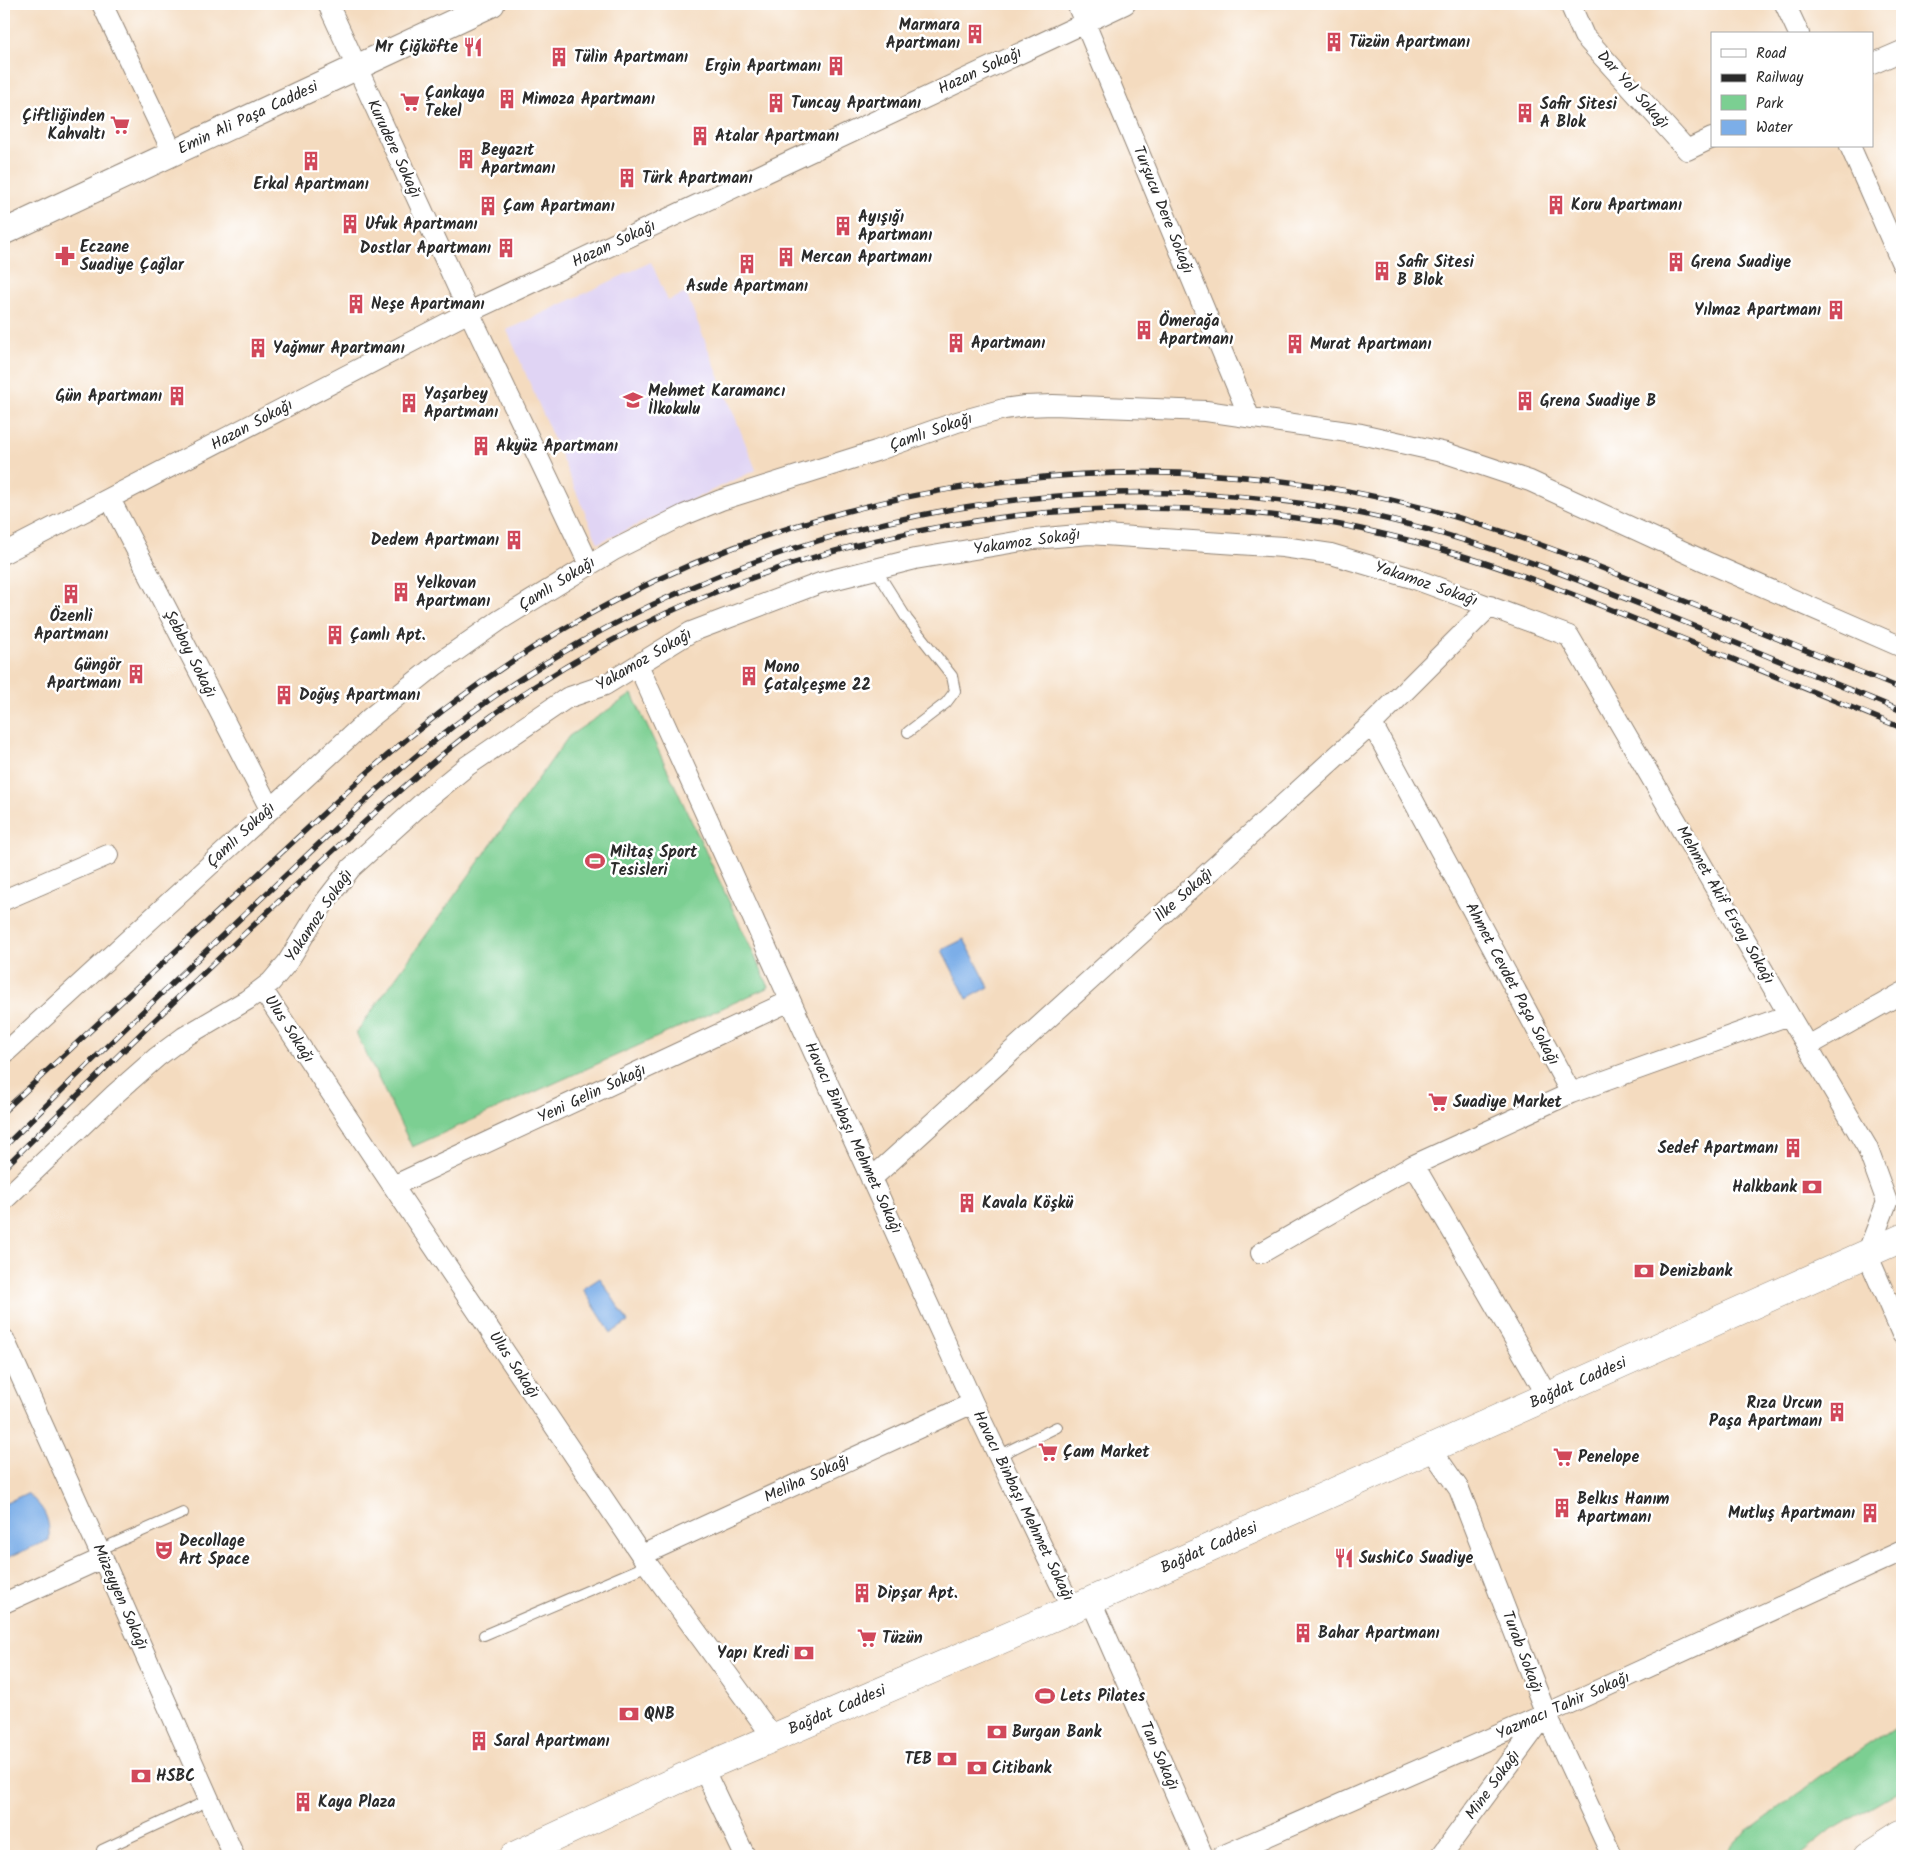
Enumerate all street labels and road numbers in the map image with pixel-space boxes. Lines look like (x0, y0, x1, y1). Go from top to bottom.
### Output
street label: Hazan Sokağı (934, 41, 1026, 101)
street label: Dar Yol Sokağı (1591, 45, 1675, 135)
street label: Emin Ali Paşa Caddesi (174, 74, 323, 162)
street label: Kurudere Sokağı (360, 95, 428, 203)
street label: Turşucu Dere Sokağı (1126, 142, 1200, 278)
street label: Hazan Sokağı (568, 214, 660, 274)
street label: Hazan Sokağı (206, 393, 298, 457)
street label: Çamlı Sokağı (886, 406, 976, 458)
street label: Yakamoz Sokağı (972, 522, 1082, 562)
street label: Çamlı Sokağı (514, 550, 600, 618)
street label: Yakamoz Sokağı (1371, 555, 1481, 613)
street label: Şebboy Sokağı (157, 605, 223, 703)
street label: Yakamoz Sokağı (591, 622, 697, 698)
street label: Çamlı Sokağı (201, 796, 281, 874)
street label: Mehmet Akif Ersoy Sokağı (1669, 821, 1781, 989)
street label: İlke Sokağı (1149, 861, 1219, 929)
street label: Yakamoz Sokağı (279, 864, 359, 968)
street label: Ahmet Cevdet Paşa Sokağı (1458, 898, 1566, 1070)
street label: Ulus Sokağı (258, 990, 320, 1068)
street label: Havacı Binbaşı Mehmet Sokağı (797, 1038, 909, 1238)
street label: Yeni Gelin Sokağı (534, 1058, 650, 1130)
street label: Ulus Sokağı (482, 1326, 546, 1404)
street label: Bağdat Caddesi (1525, 1350, 1632, 1416)
street label: Havacı Binbaşı Mehmet Sokağı (966, 1406, 1080, 1606)
street label: Meliha Sokağı (760, 1448, 854, 1510)
street label: Bağdat Caddesi (1156, 1515, 1263, 1581)
street label: Müzeyyen Sokağı (85, 1540, 155, 1654)
street label: Turab Sokağı (1495, 1607, 1549, 1697)
street label: Yazmacı Tahir Sokağı (1492, 1665, 1634, 1747)
street label: Bağdat Caddesi (784, 1678, 891, 1742)
street label: Tan Sokağı (1133, 1717, 1185, 1795)
street label: Mine Sokağı (1459, 1745, 1527, 1825)

